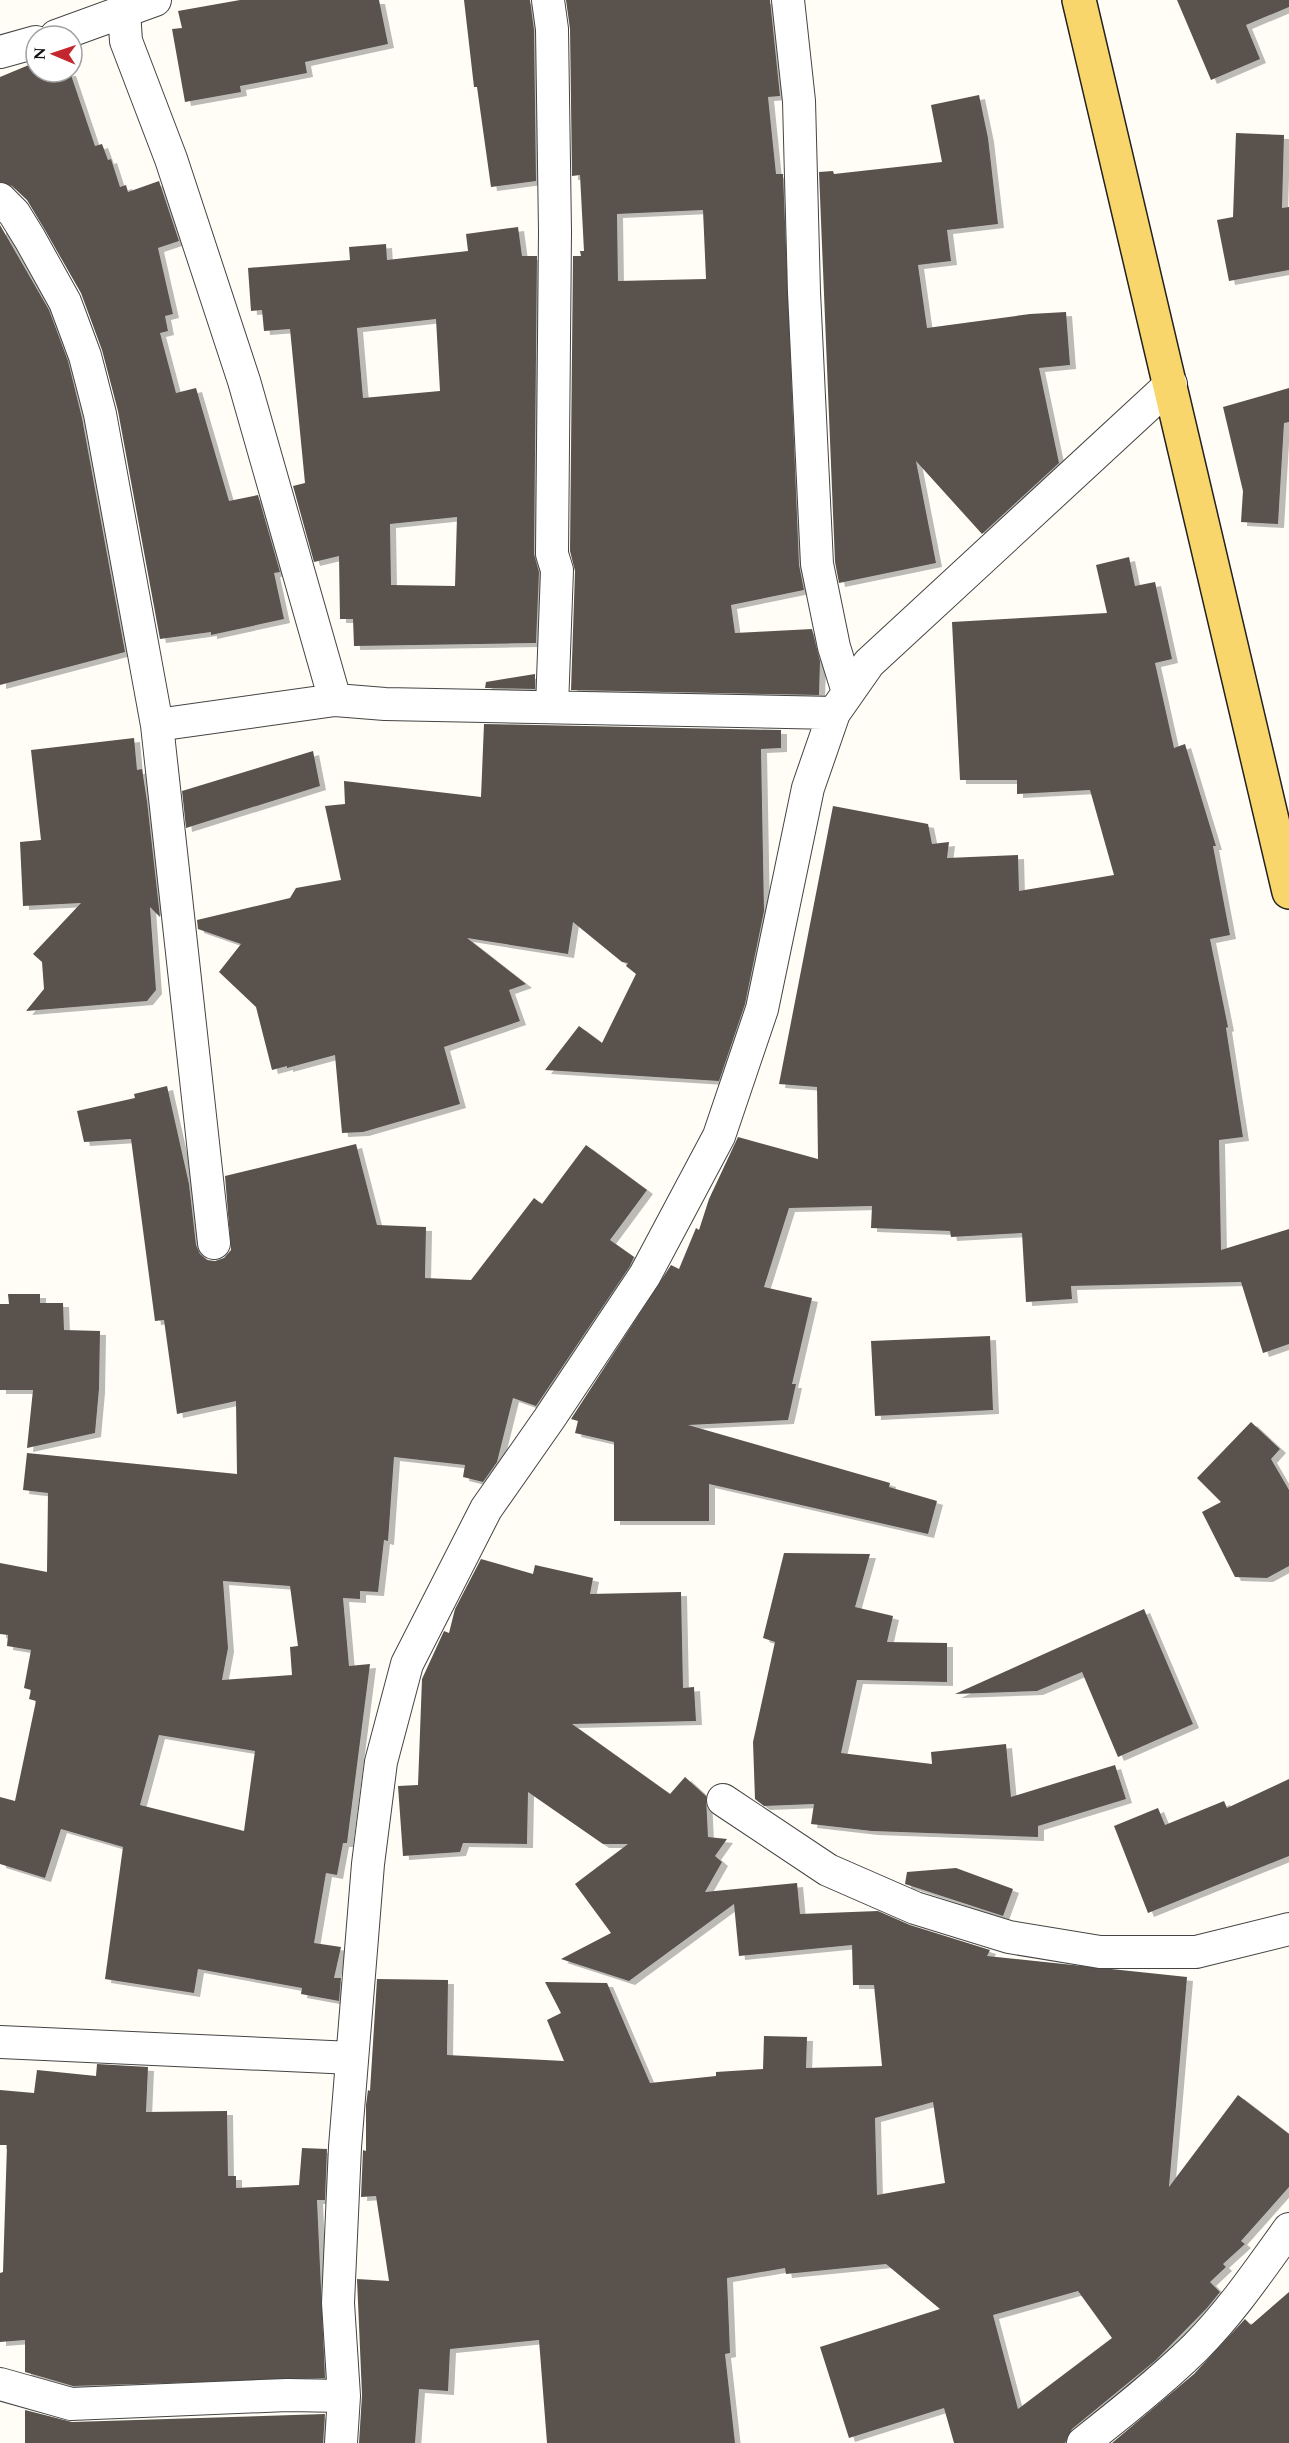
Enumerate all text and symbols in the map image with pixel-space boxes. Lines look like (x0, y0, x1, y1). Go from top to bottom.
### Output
north arrow (24, 24, 84, 84)
text: N (28, 47, 52, 60)

